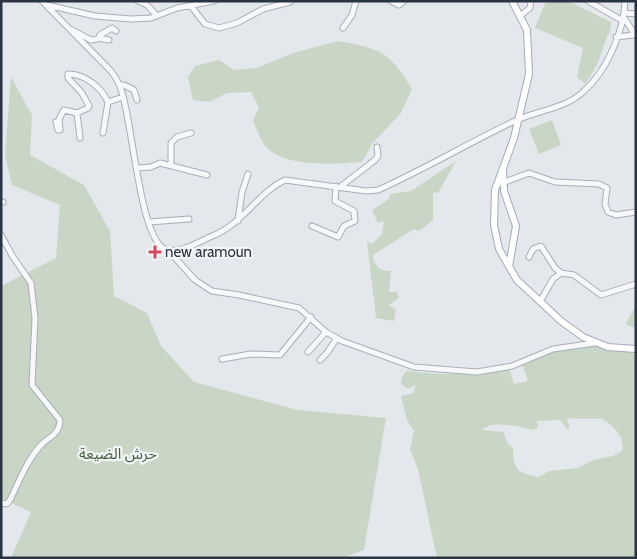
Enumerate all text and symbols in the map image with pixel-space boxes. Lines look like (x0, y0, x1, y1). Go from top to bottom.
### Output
place label: new aramoun (165, 243, 252, 261)
marker: new aramoun (149, 246, 161, 258)
park label: حرش الضيعة (79, 445, 157, 463)

